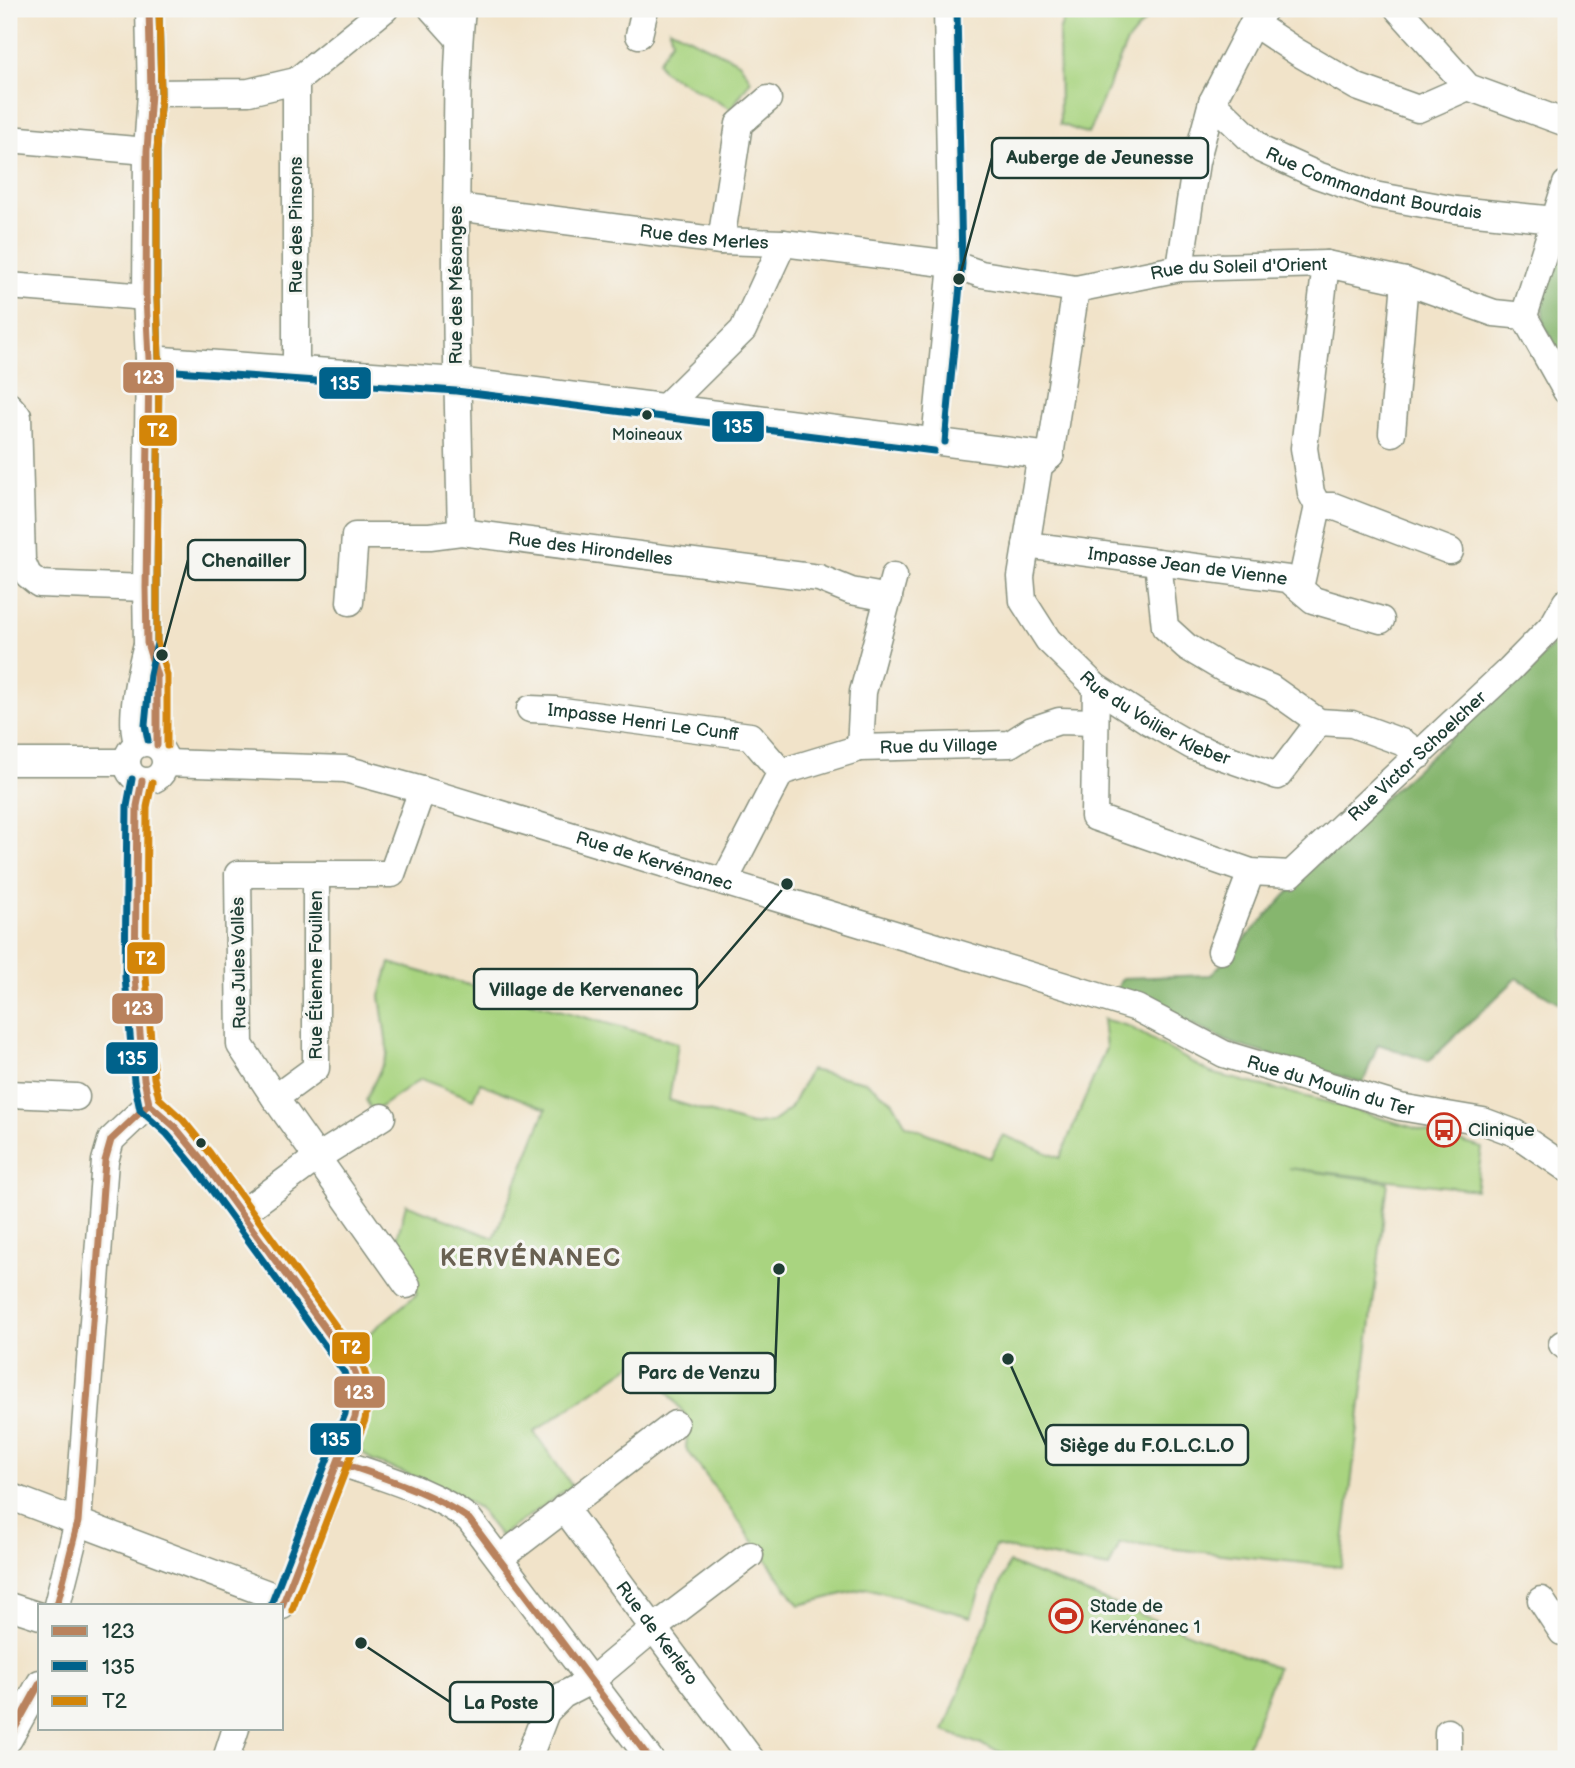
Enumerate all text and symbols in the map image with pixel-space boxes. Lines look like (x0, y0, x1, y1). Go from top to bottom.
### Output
callout: Auberge de Jeunesse (992, 138, 1208, 178)
street label: Rue Commandant Bourdais (1262, 143, 1483, 223)
text: Auberge de Jeunesse (1005, 147, 1194, 170)
street label: Rue des Pinsons (286, 156, 307, 294)
street label: Rue des Mésanges (446, 206, 467, 364)
street label: Rue des Merles (638, 220, 769, 253)
street label: Rue du Soleil d'Orient (1148, 253, 1328, 284)
line badge: 123 (122, 361, 175, 394)
line badge: 135 (318, 366, 372, 400)
text: 123 (134, 367, 164, 390)
text: 135 (330, 373, 360, 396)
marker: Moineaux (640, 408, 654, 422)
line badge: 135 (711, 410, 765, 443)
line badge: T2 (138, 414, 178, 447)
text: 135 (723, 416, 753, 439)
text: T2 (147, 420, 170, 443)
place label: Moineaux (612, 426, 683, 445)
street label: Rue des Hirondelles (507, 528, 674, 570)
callout: Chenailler (188, 540, 305, 580)
street label: Impasse Jean de Vienne (1087, 543, 1289, 589)
text: Chenailler (202, 550, 291, 573)
street label: Rue du Voilier Kleber (1075, 667, 1234, 769)
street label: Rue Victor Schoelcher (1344, 686, 1491, 826)
street label: Impasse Henri Le Cunff (547, 699, 740, 745)
street label: Rue du Village (879, 734, 998, 758)
street label: Rue de Kervénanec (574, 827, 736, 895)
street label: Rue Étienne Fouillen (304, 890, 327, 1060)
street label: Rue Jules Vallès (227, 897, 251, 1029)
line badge: T2 (126, 941, 166, 975)
text: T2 (135, 948, 158, 971)
callout: Village de Kervenanec (474, 969, 697, 1009)
text: Village de Kervenanec (489, 979, 683, 1002)
line badge: 123 (111, 992, 164, 1025)
text: 123 (123, 998, 153, 1021)
line badge: 135 (105, 1041, 159, 1075)
text: 135 (117, 1048, 147, 1071)
street label: Rue du Moulin du Ter (1244, 1051, 1416, 1120)
bus stop icon: Clinique (1425, 1111, 1463, 1149)
place label: Clinique (1468, 1120, 1535, 1141)
unlabelled marker (194, 1136, 208, 1150)
district label: KERVÉNANEC (440, 1242, 622, 1273)
line badge: T2 (331, 1331, 371, 1365)
text: T2 (340, 1337, 363, 1360)
callout: Parc de Venzu (623, 1353, 775, 1393)
text: Parc de Venzu (638, 1362, 760, 1385)
line badge: 123 (333, 1375, 386, 1409)
text: 123 (344, 1382, 374, 1405)
line badge: 135 (309, 1422, 362, 1456)
callout: Siège du F.O.L.C.L.O (1046, 1425, 1248, 1465)
text: 135 (320, 1429, 350, 1452)
text: Siège du F.O.L.C.L.O (1060, 1435, 1234, 1458)
street label: Rue de Kerléro (612, 1577, 703, 1689)
place label: Stade de Kervénanec 1 (1090, 1596, 1200, 1638)
sports icon: Stade de Kervénanec 1 (1047, 1597, 1085, 1635)
legend (38, 1604, 284, 1730)
text: 123 (102, 1619, 135, 1644)
text: 135 (102, 1655, 135, 1680)
callout: La Poste (450, 1682, 553, 1722)
text: T2 (102, 1689, 128, 1714)
text: La Poste (464, 1692, 539, 1715)

